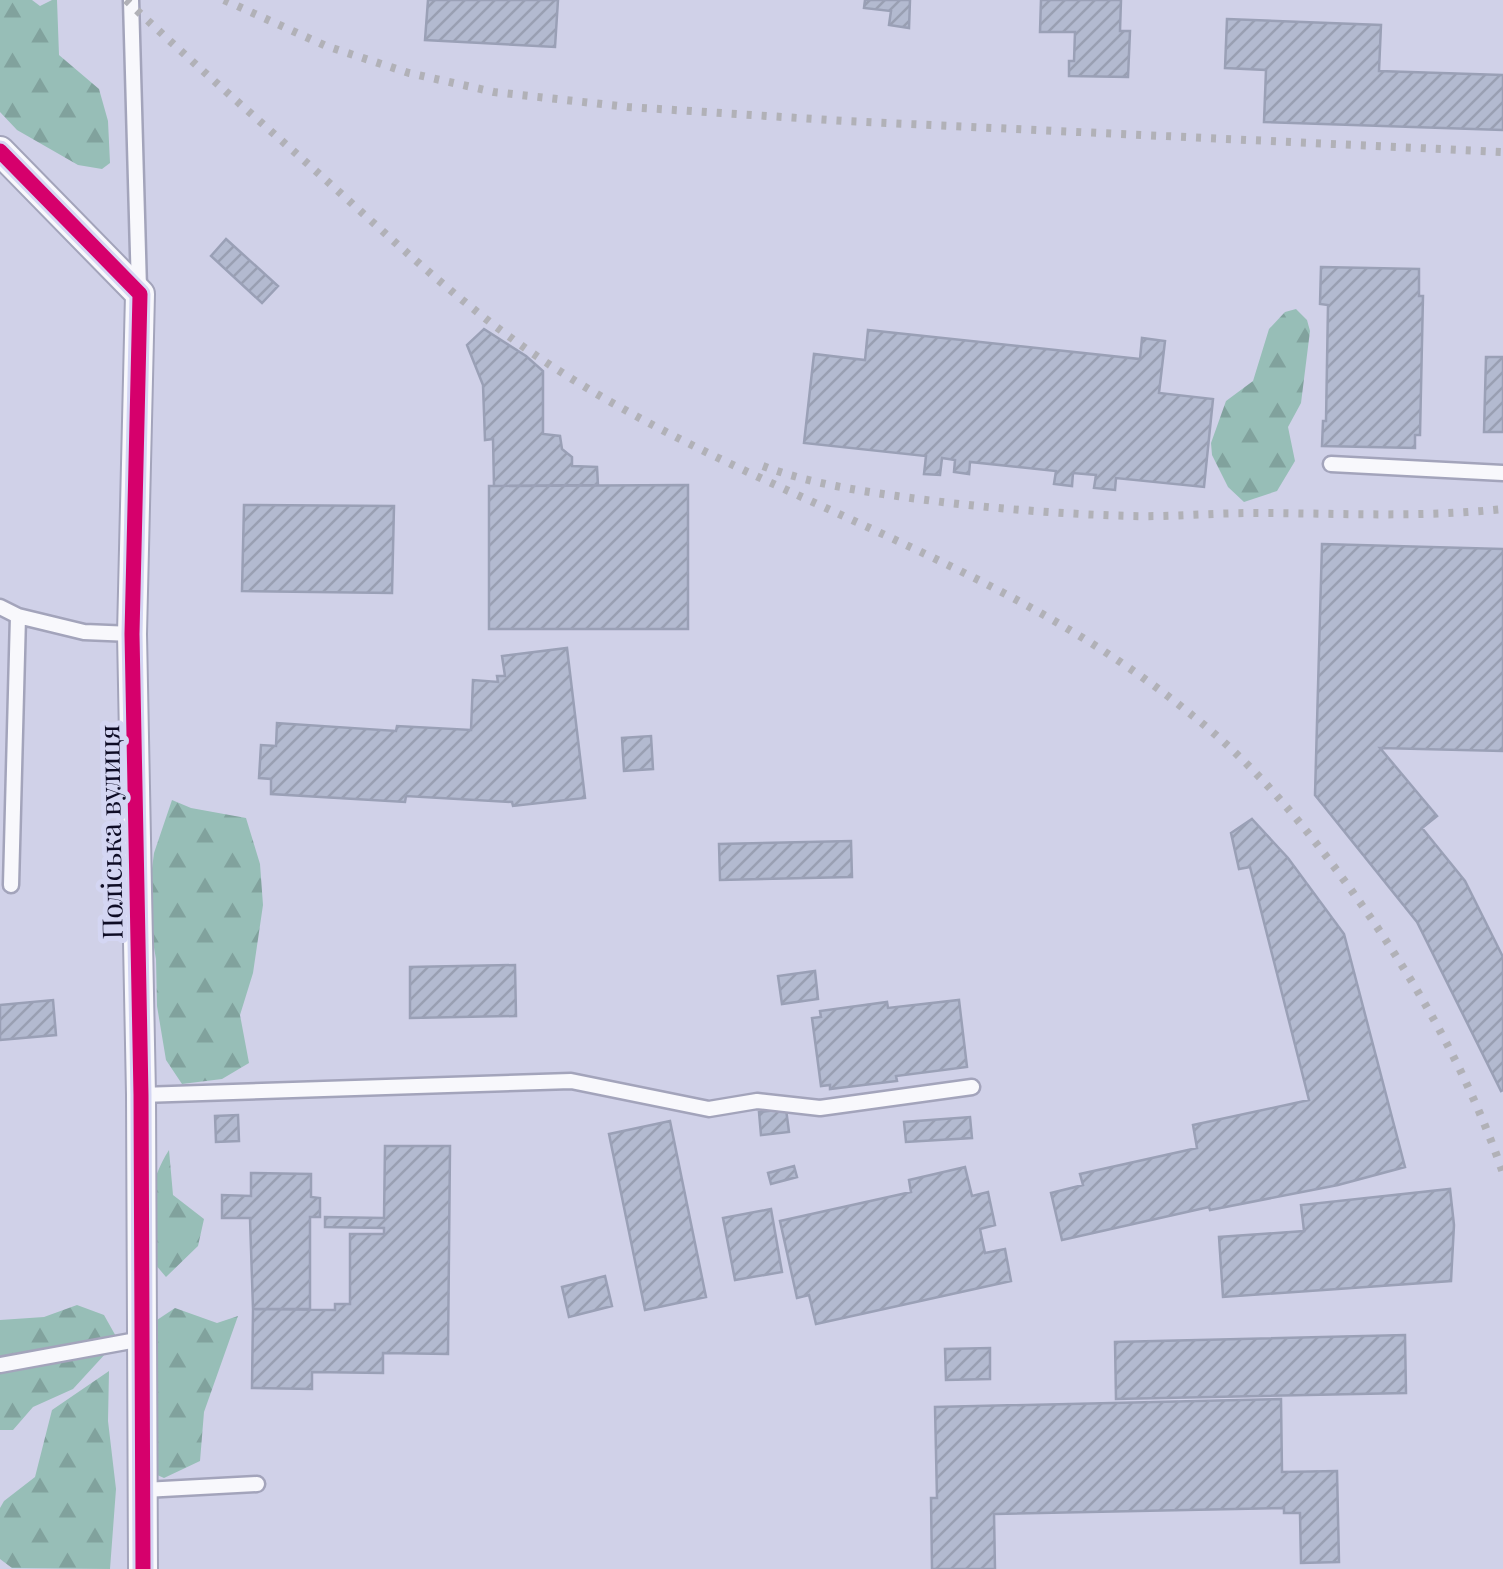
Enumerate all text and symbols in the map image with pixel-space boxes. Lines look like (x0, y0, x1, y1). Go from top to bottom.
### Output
street label: Поліська вулиця (89, 724, 130, 940)

